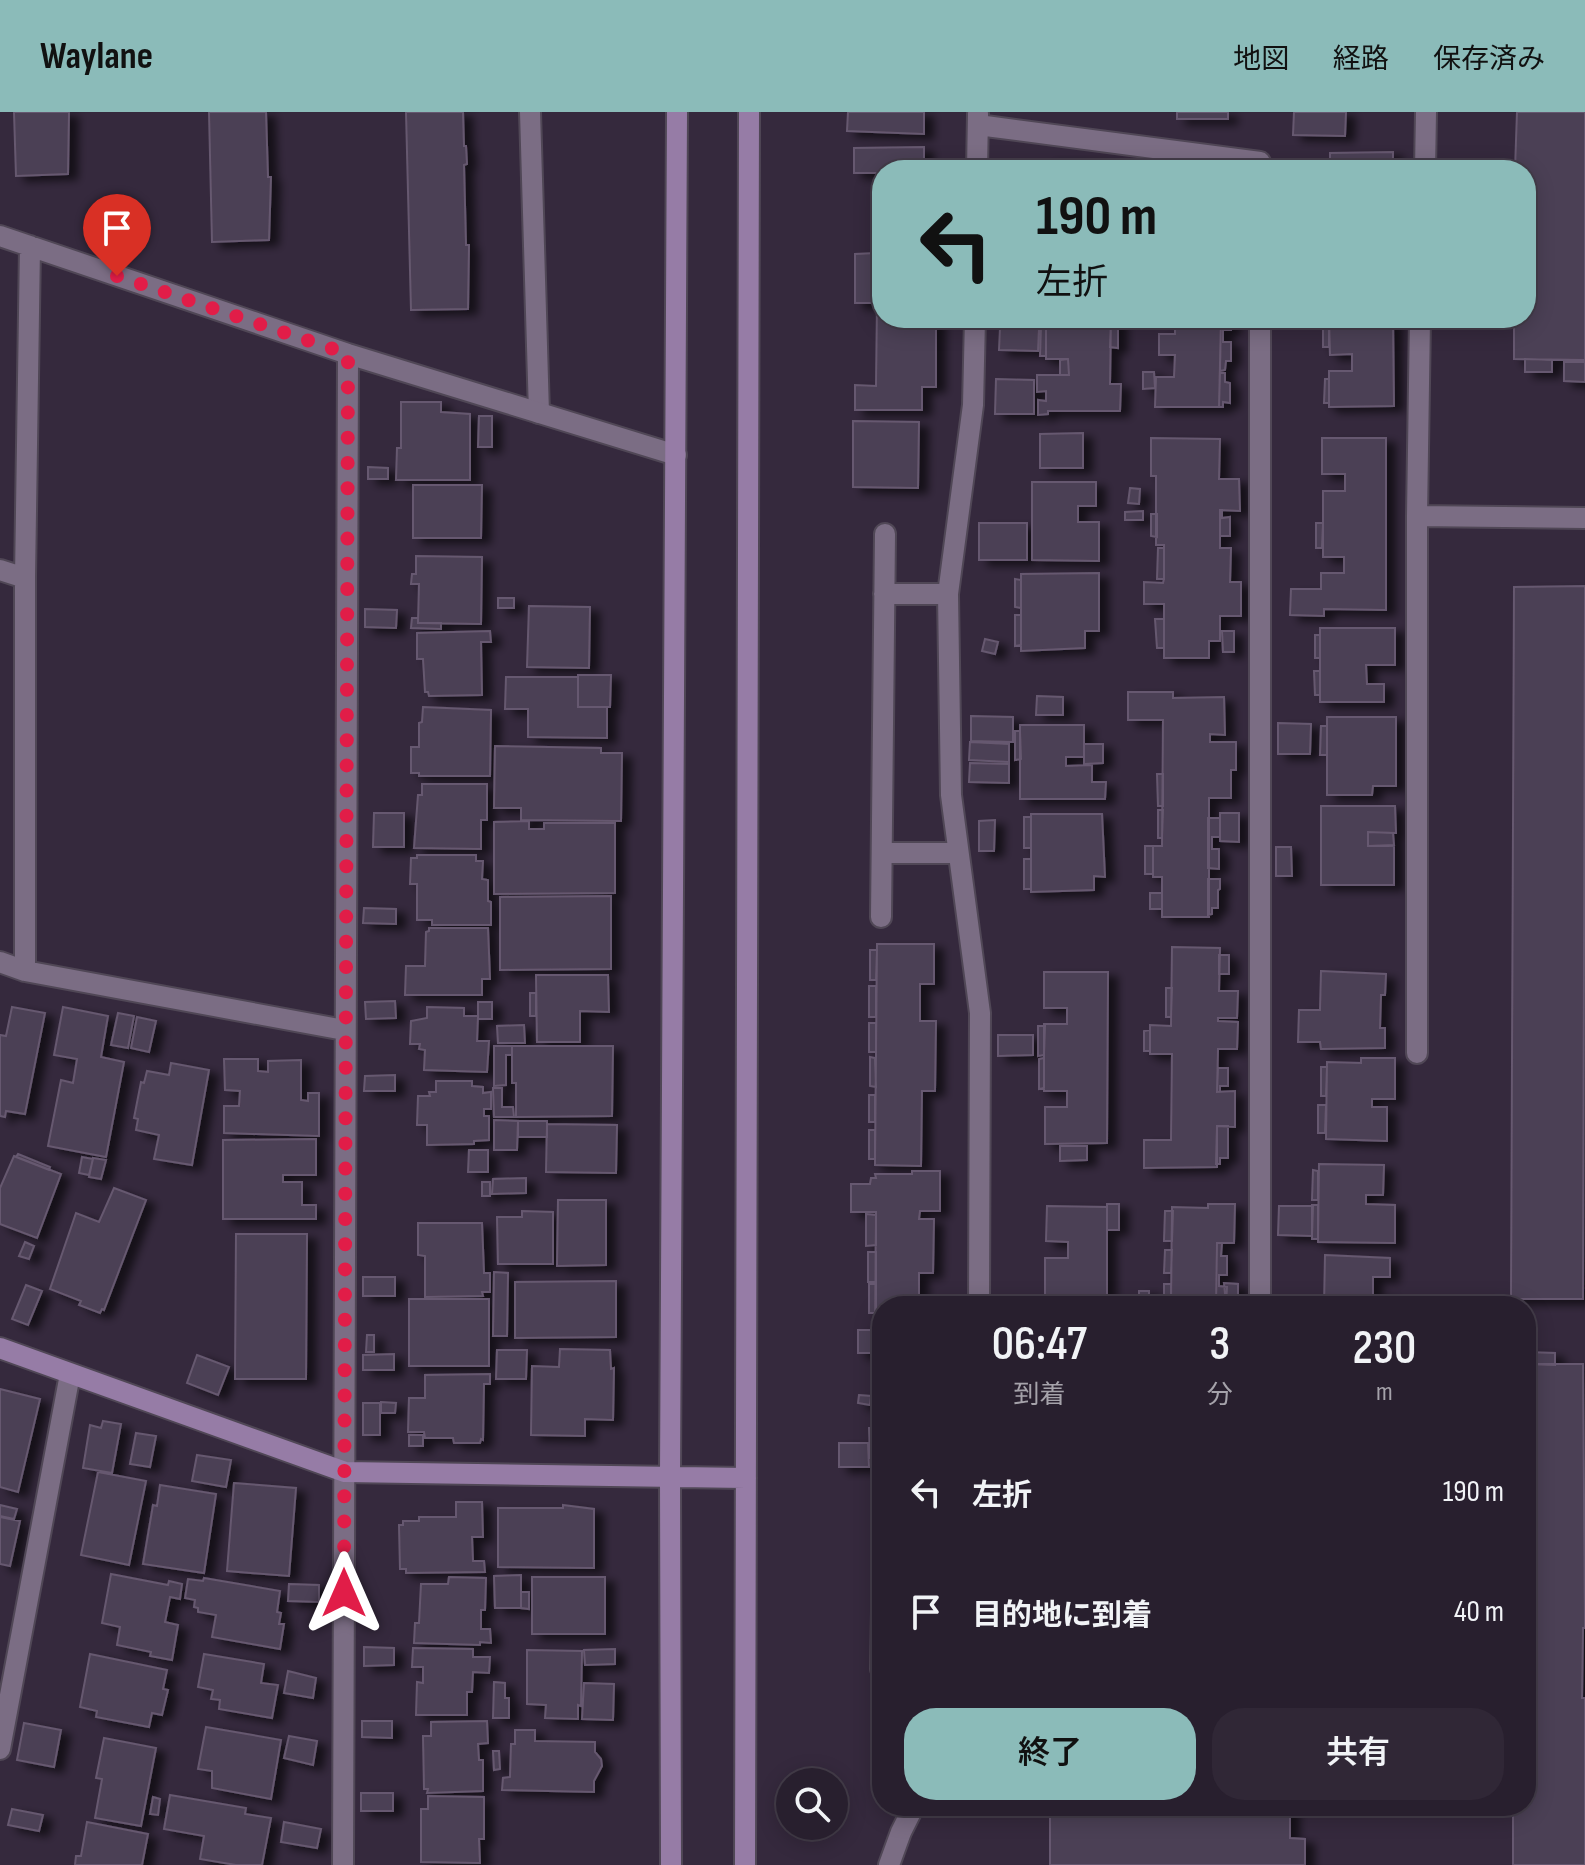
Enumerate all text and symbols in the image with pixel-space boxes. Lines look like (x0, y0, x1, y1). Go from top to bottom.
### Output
text: Waylane (40, 34, 153, 79)
text: 地図 (1233, 43, 1289, 76)
text: 経路 (1333, 43, 1389, 76)
text: 保存済み (1433, 43, 1545, 76)
text: 190 m (1036, 184, 1157, 251)
icon: left (904, 192, 1008, 296)
pin (83, 194, 151, 276)
icon: arrive (95, 206, 139, 250)
text: 左折 (1036, 262, 1108, 305)
text: 06:47 (992, 1316, 1087, 1373)
text: 3 (1209, 1316, 1230, 1373)
text: 230 (1353, 1320, 1416, 1377)
text: m (1376, 1377, 1393, 1408)
text: 到着 (1013, 1380, 1065, 1411)
text: 分 (1207, 1380, 1233, 1411)
icon: left (904, 1470, 948, 1514)
text: 190 m (1443, 1474, 1504, 1510)
text: 左折 (972, 1478, 1032, 1514)
position arrow (302, 1551, 386, 1635)
icon: arrive (904, 1590, 948, 1634)
text: 40 m (1454, 1594, 1504, 1630)
text: 目的地に到着 (972, 1598, 1152, 1634)
button: 終了 (904, 1708, 1196, 1800)
button: 共有 (1212, 1708, 1504, 1800)
map controls (776, 1768, 848, 1840)
button: search (776, 1768, 848, 1840)

